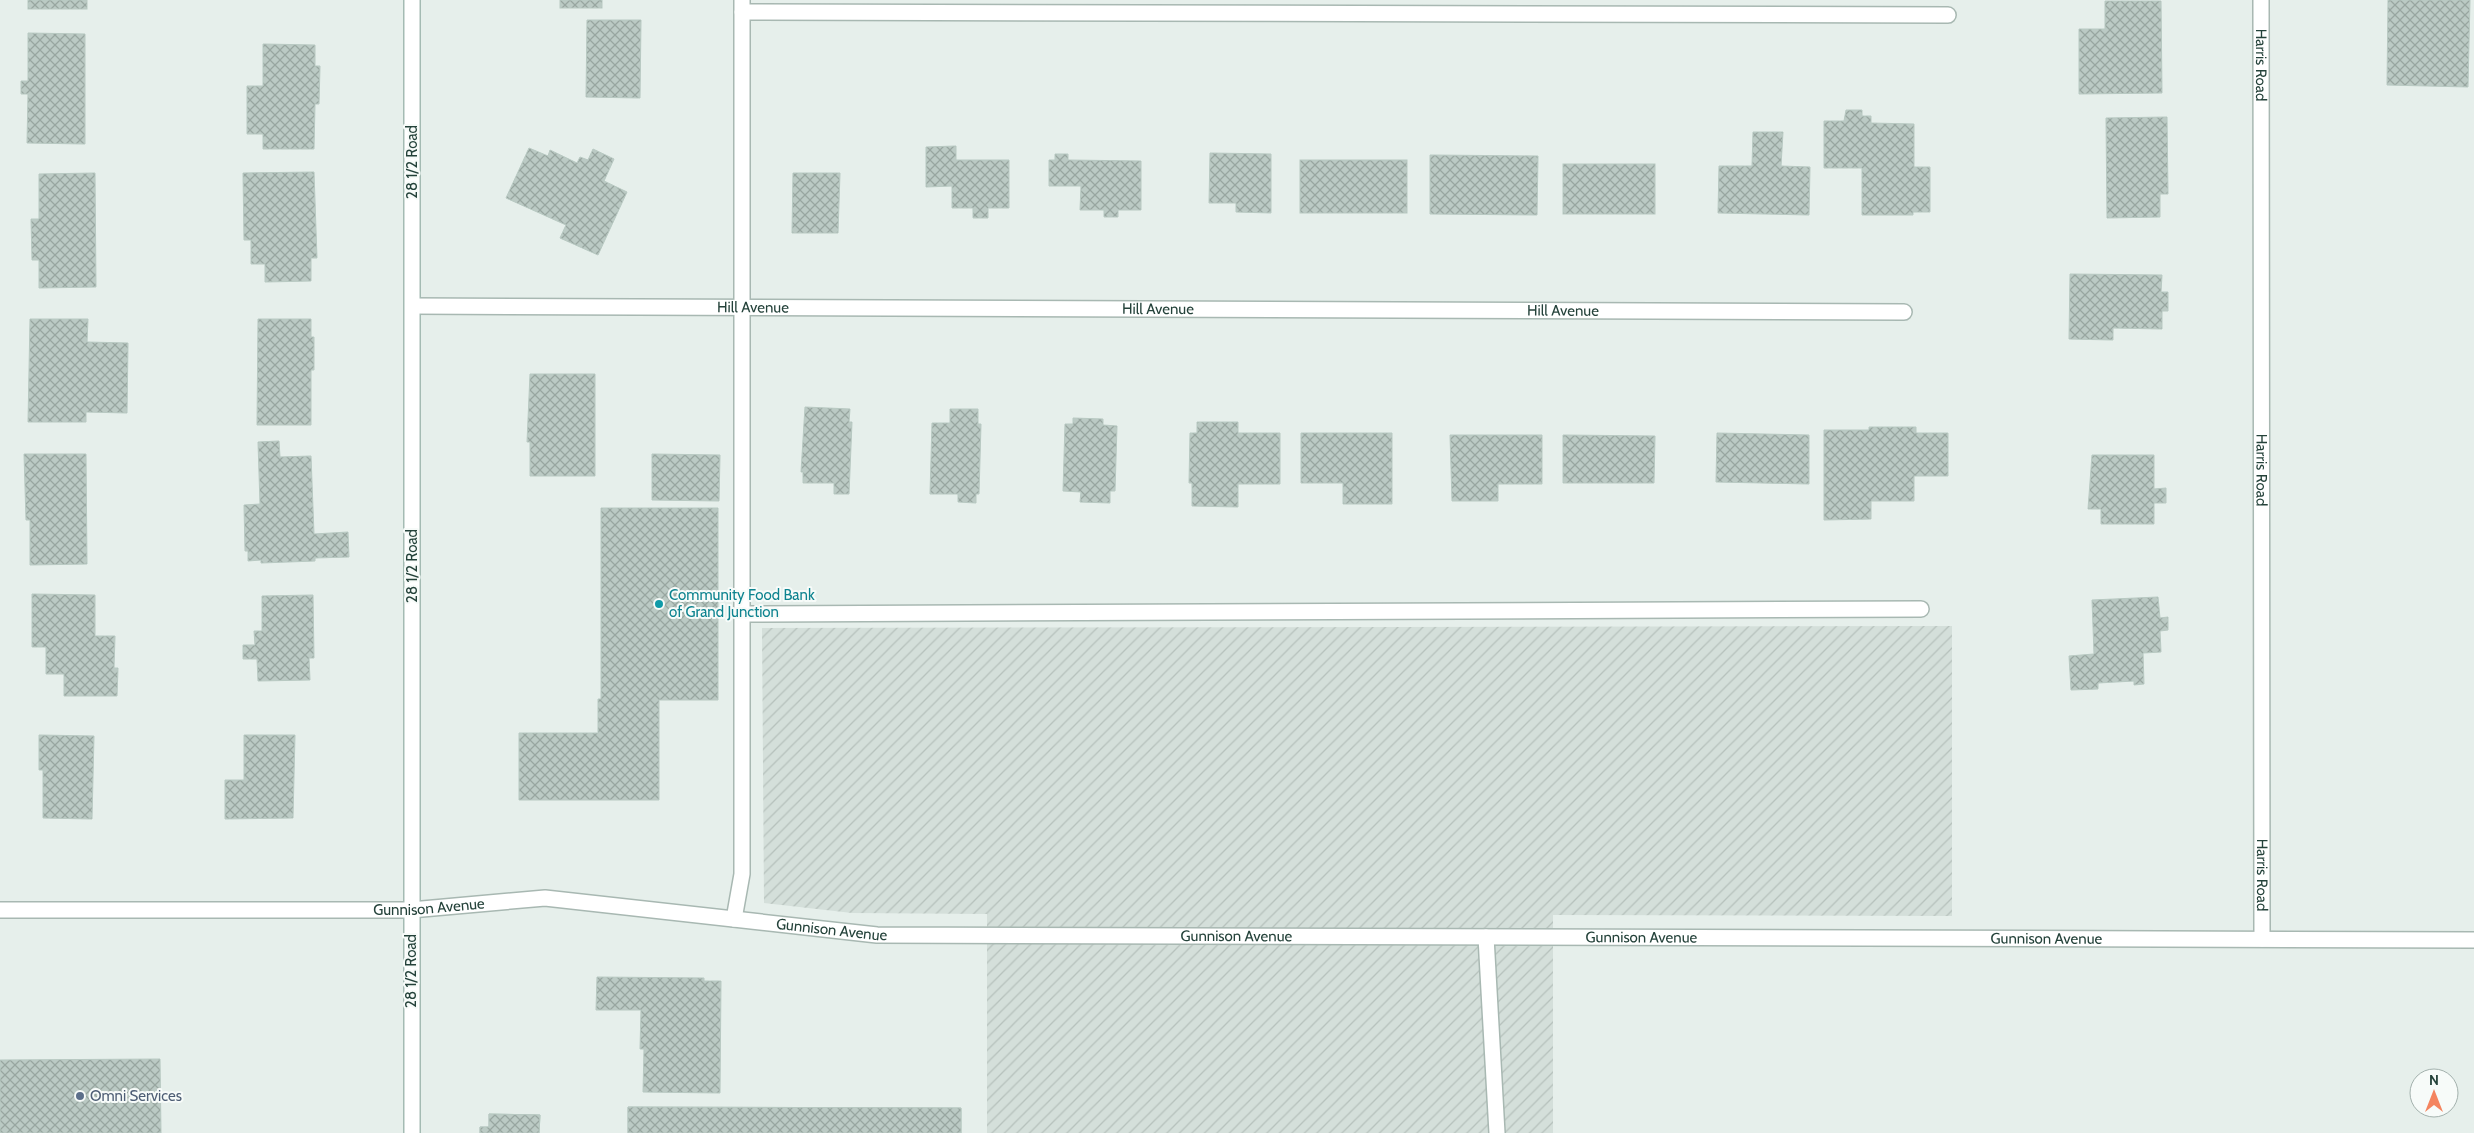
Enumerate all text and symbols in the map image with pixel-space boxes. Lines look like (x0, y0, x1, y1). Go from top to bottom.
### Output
street label: Harris Road (2252, 29, 2270, 101)
street label: 28 1/2 Road (403, 125, 421, 199)
street label: Hill Avenue (717, 298, 789, 317)
street label: Hill Avenue (1122, 300, 1194, 318)
street label: Hill Avenue (1527, 301, 1599, 320)
street label: Harris Road (2252, 434, 2271, 506)
street label: 28 1/2 Road (403, 529, 421, 603)
place label: Community Food Bank of Grand Junction (669, 586, 815, 621)
marker: Community Food Bank of Grand Junction (653, 598, 665, 610)
street label: Harris Road (2253, 839, 2271, 911)
street label: Gunnison Avenue (373, 894, 486, 919)
street label: Gunnison Avenue (775, 915, 888, 944)
street label: Gunnison Avenue (1181, 927, 1293, 945)
street label: Gunnison Avenue (1586, 928, 1698, 947)
street label: Gunnison Avenue (1991, 929, 2103, 948)
street label: 28 1/2 Road (402, 934, 420, 1008)
north arrow (2409, 1068, 2459, 1118)
text: N (2429, 1071, 2439, 1089)
place label: Omni Services (90, 1087, 182, 1105)
marker: Omni Services (74, 1090, 86, 1102)

